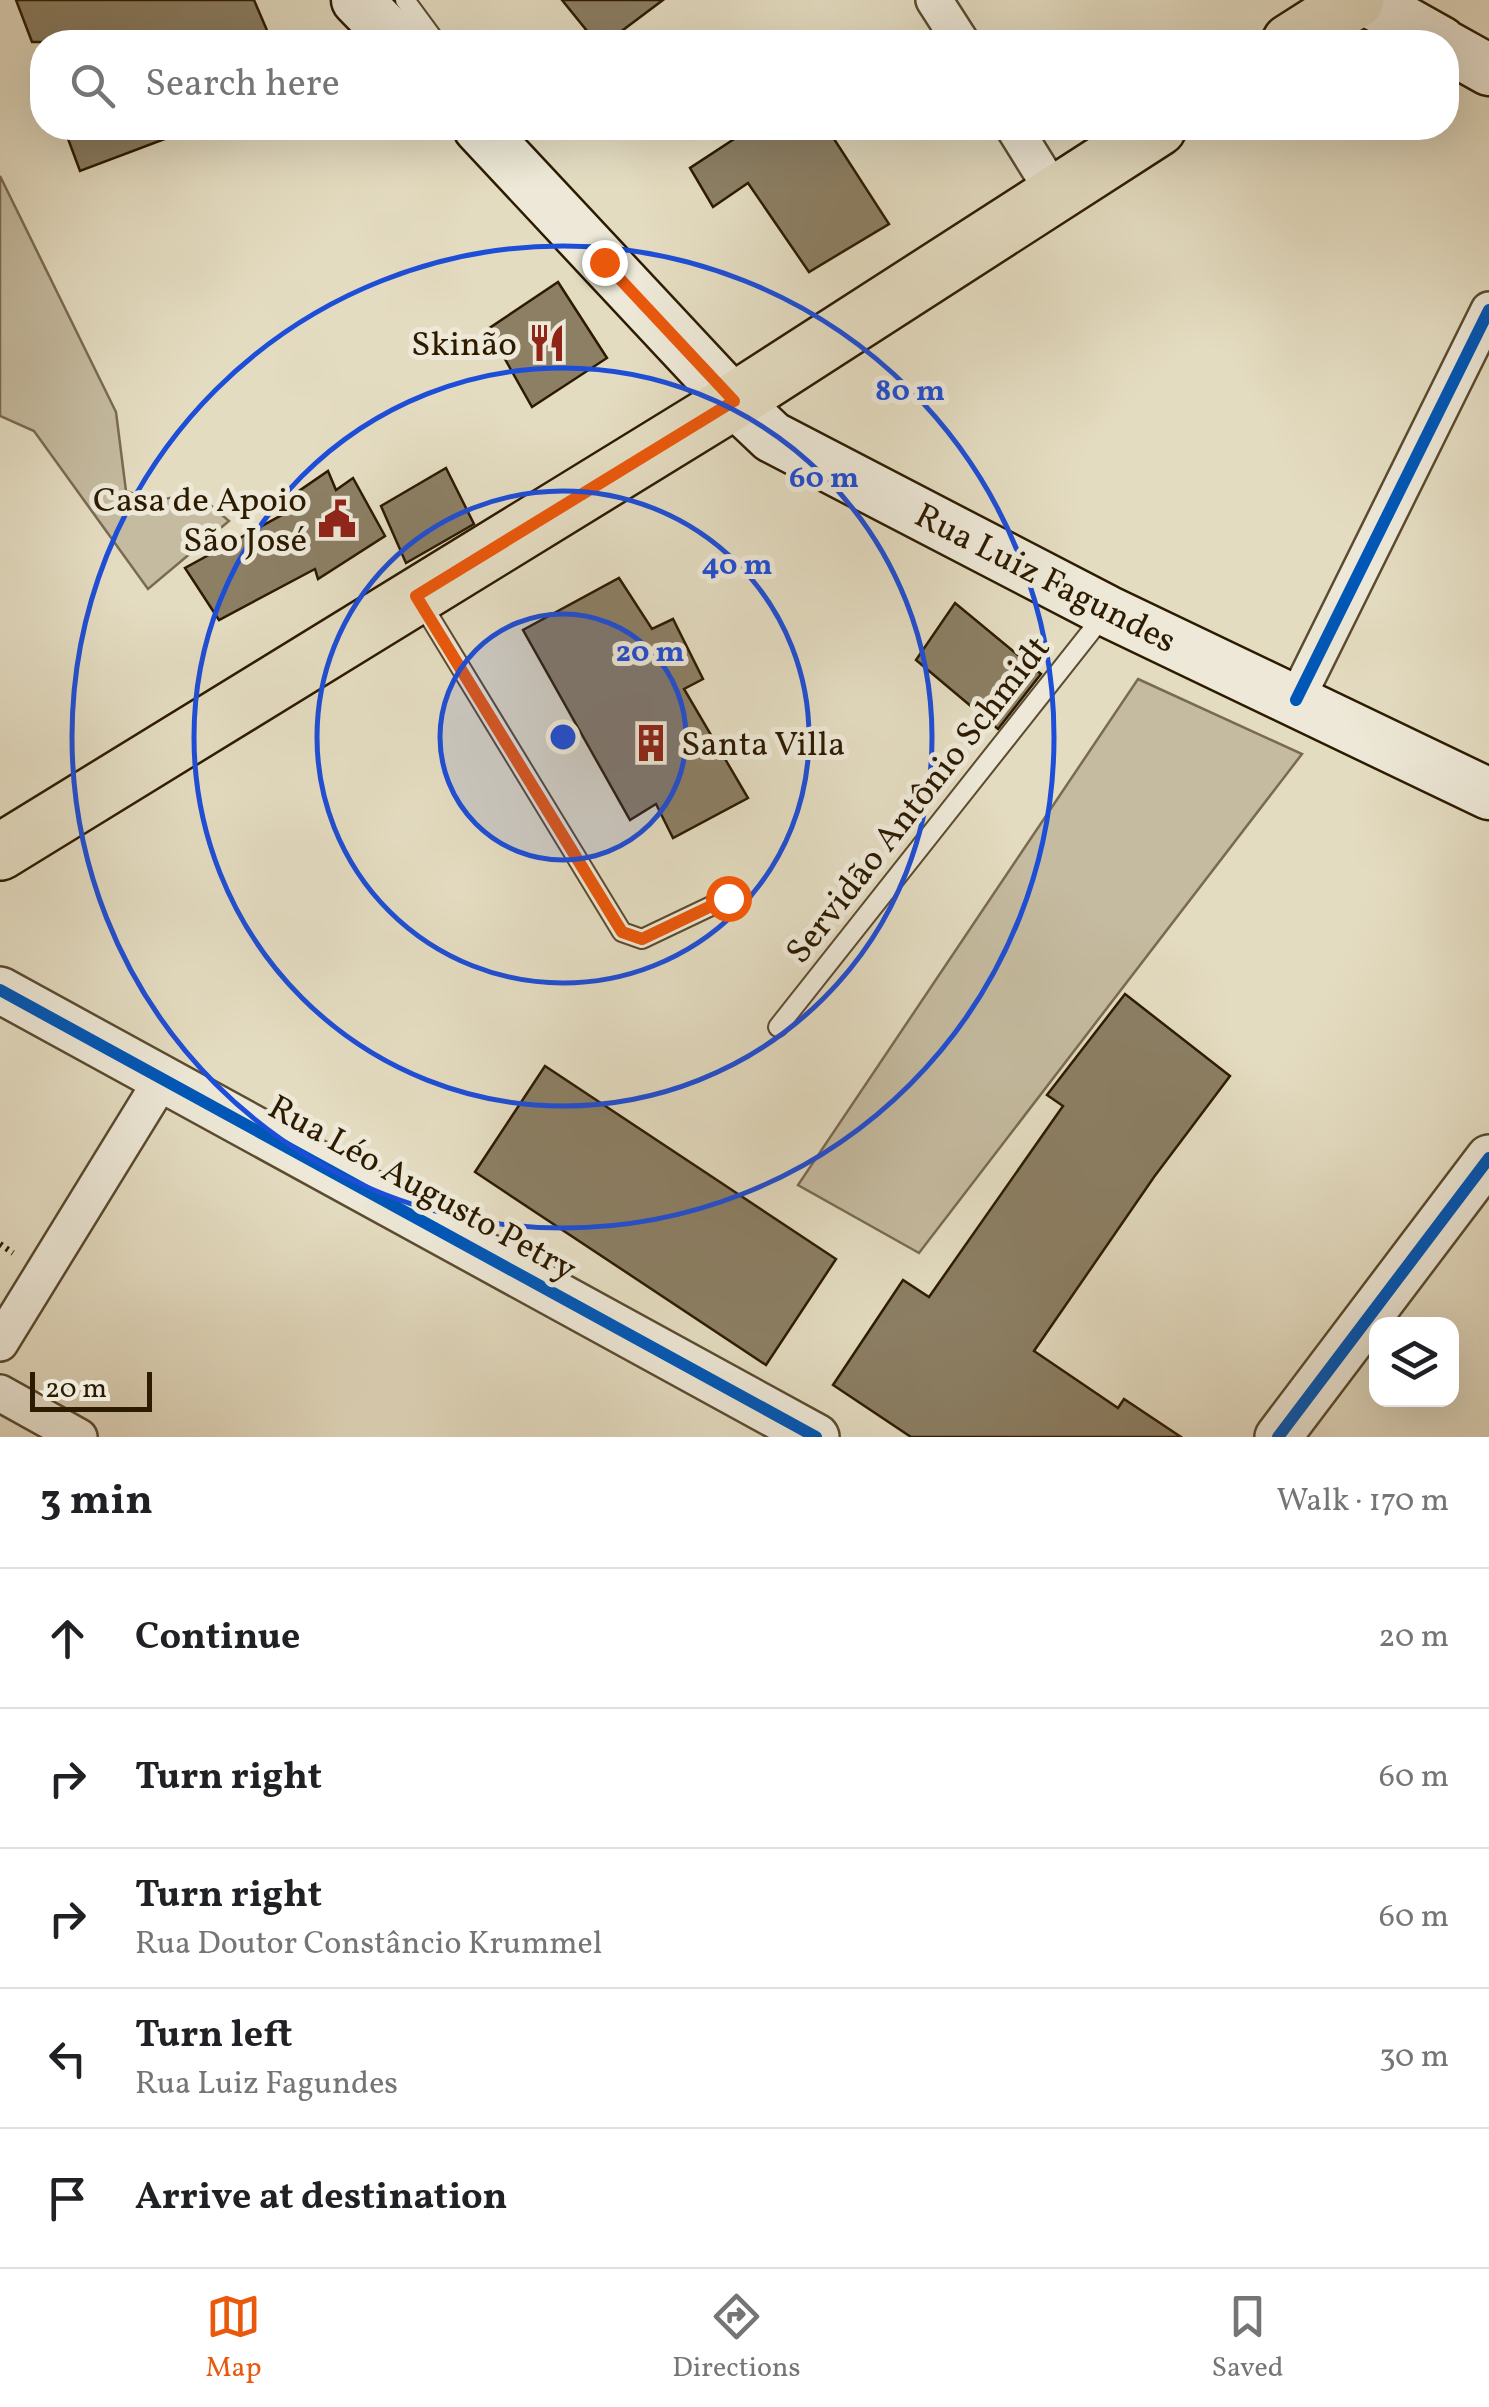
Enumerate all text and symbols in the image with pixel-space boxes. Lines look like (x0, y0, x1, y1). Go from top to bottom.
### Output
search box (30, 30, 1459, 140)
icon: search (65, 58, 120, 113)
text: Search here (145, 59, 340, 112)
route end (582, 240, 628, 286)
place label: Skinão (411, 322, 517, 370)
restaurant icon: Skinão (526, 322, 568, 364)
text: 80 m (875, 371, 945, 413)
text: 60 m (789, 458, 859, 500)
place label: Casa de Apoio São José (93, 478, 307, 566)
street label: Rua Luiz Fagundes (906, 493, 1184, 666)
public building icon: Casa de Apoio São José (316, 498, 358, 540)
text: 40 m (701, 545, 773, 587)
street label: Servidão Antônio Schmidt (776, 627, 1063, 975)
text: 20 m (616, 632, 684, 674)
centre of rings (545, 719, 581, 755)
building icon: Santa Villa (630, 722, 672, 764)
place label: Santa Villa (681, 722, 845, 770)
route start (706, 876, 752, 922)
street label: Rua Léo Augusto Petry (259, 1085, 584, 1294)
map controls (1369, 1317, 1459, 1407)
button: layers (1369, 1317, 1459, 1407)
scale bar (30, 1367, 152, 1412)
text: 20 m (45, 1370, 107, 1409)
text: 3 min (40, 1473, 153, 1532)
text: Walk · 170 m (1277, 1480, 1449, 1524)
icon: ahead (40, 1611, 95, 1666)
text: Continue (135, 1612, 300, 1665)
text: 20 m (1378, 1616, 1449, 1660)
icon: right (40, 1751, 95, 1806)
text: Turn right (135, 1752, 322, 1805)
text: 60 m (1379, 1756, 1449, 1800)
text: Turn right (135, 1870, 322, 1923)
icon: right (40, 1891, 95, 1946)
text: 60 m (1379, 1896, 1449, 1940)
text: Rua Doutor Constâncio Krummel (135, 1923, 602, 1967)
text: Turn left (135, 2010, 292, 2063)
icon: left (40, 2031, 95, 2086)
text: 30 m (1379, 2036, 1449, 2080)
text: Rua Luiz Fagundes (135, 2063, 398, 2107)
icon: arrive (40, 2171, 95, 2226)
text: Arrive at destination (135, 2172, 508, 2225)
tab: Map (205, 2289, 261, 2388)
tab: Directions (672, 2289, 801, 2388)
tab: Saved (1211, 2289, 1284, 2388)

